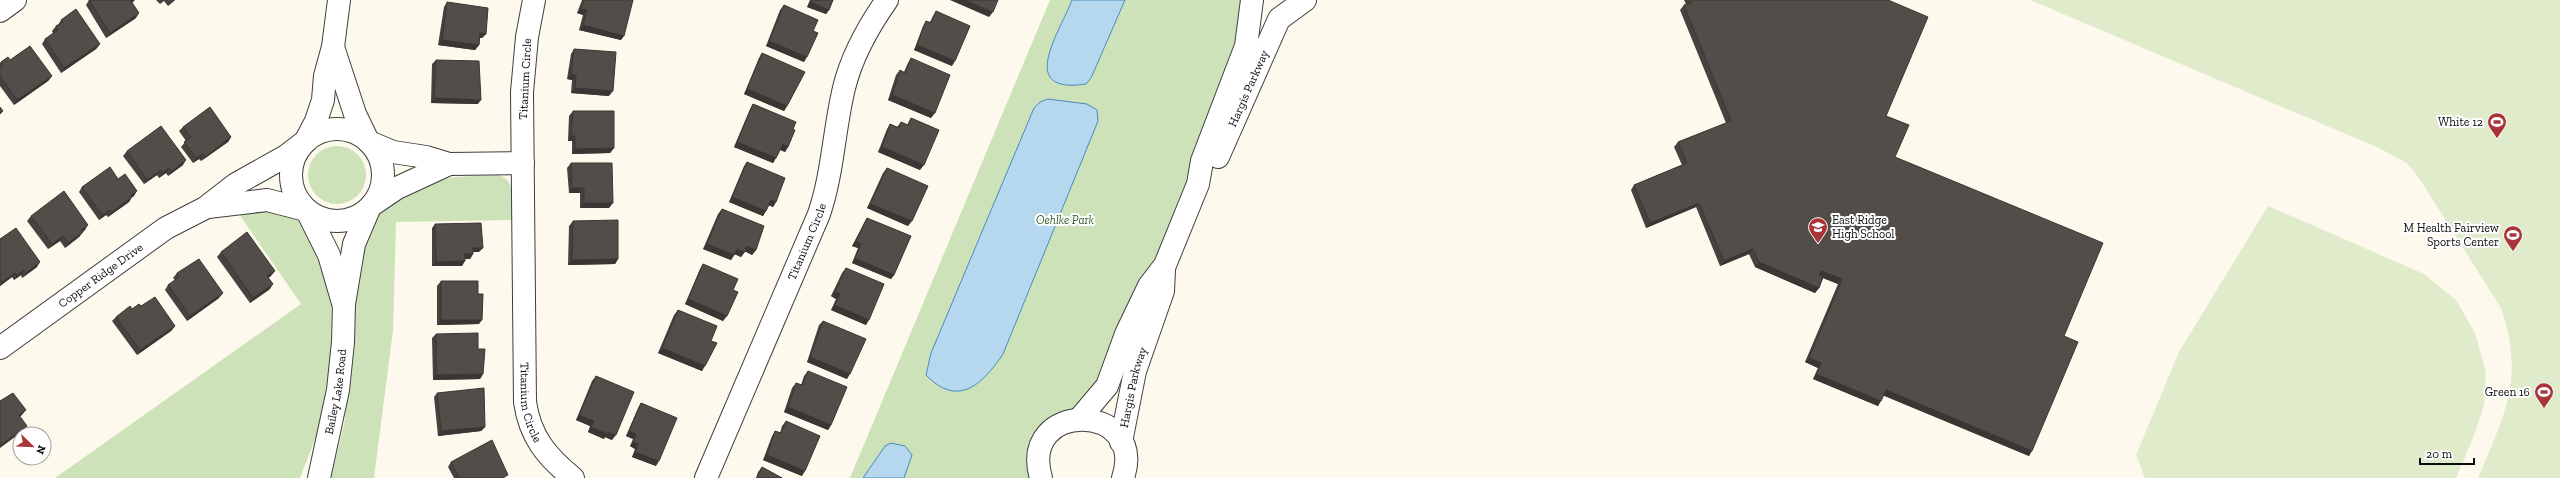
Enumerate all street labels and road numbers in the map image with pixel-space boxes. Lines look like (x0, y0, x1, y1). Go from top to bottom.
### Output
street label: Titanium Circle (516, 38, 534, 120)
street label: Hargis Parkway (1225, 47, 1272, 129)
street label: Titanium Circle (785, 201, 829, 282)
street label: Copper Ridge Drive (55, 240, 146, 311)
street label: Hargis Parkway (1117, 344, 1150, 429)
street label: Bailey Lake Road (322, 348, 349, 436)
street label: Titanium Circle (518, 362, 545, 445)

